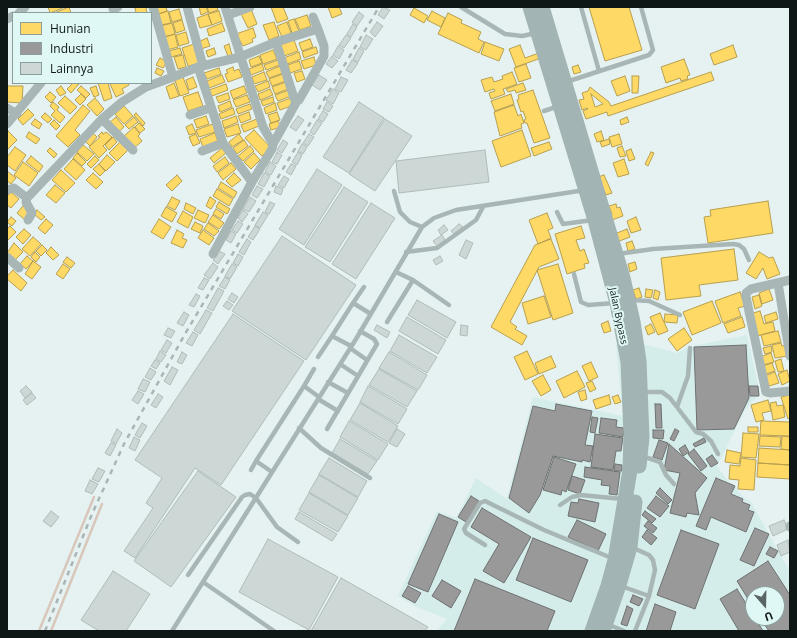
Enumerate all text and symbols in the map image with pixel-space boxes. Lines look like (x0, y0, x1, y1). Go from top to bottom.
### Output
legend (12, 12, 152, 84)
text: Hunian (50, 20, 91, 37)
text: Industri (50, 40, 93, 57)
text: Lainnya (50, 60, 93, 77)
street label: Jalan Bypass (606, 287, 630, 345)
north arrow (745, 586, 785, 626)
text: U (762, 608, 775, 625)

